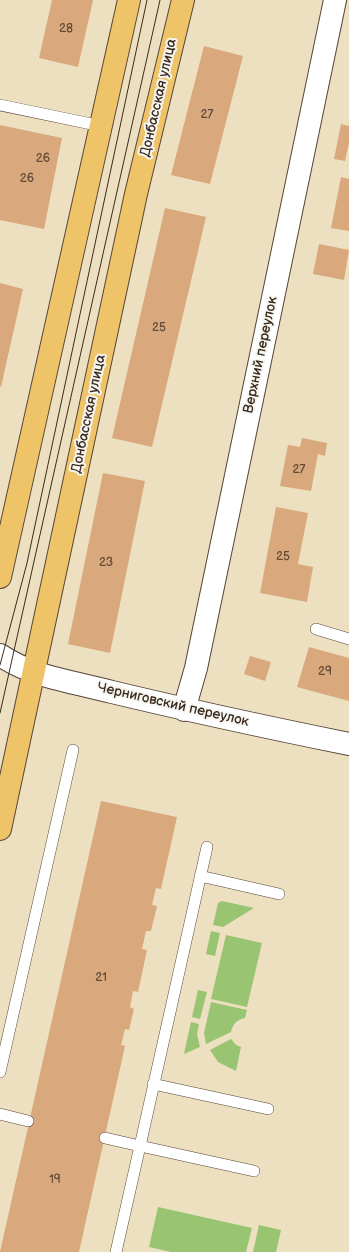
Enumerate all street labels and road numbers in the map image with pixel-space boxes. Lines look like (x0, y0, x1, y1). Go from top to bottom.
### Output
street label: Донбасская улица (137, 37, 181, 159)
street label: Верхний переулок (240, 295, 282, 415)
street label: Донбасская улица (68, 353, 110, 475)
street label: Черниговский переулок (96, 679, 250, 731)

